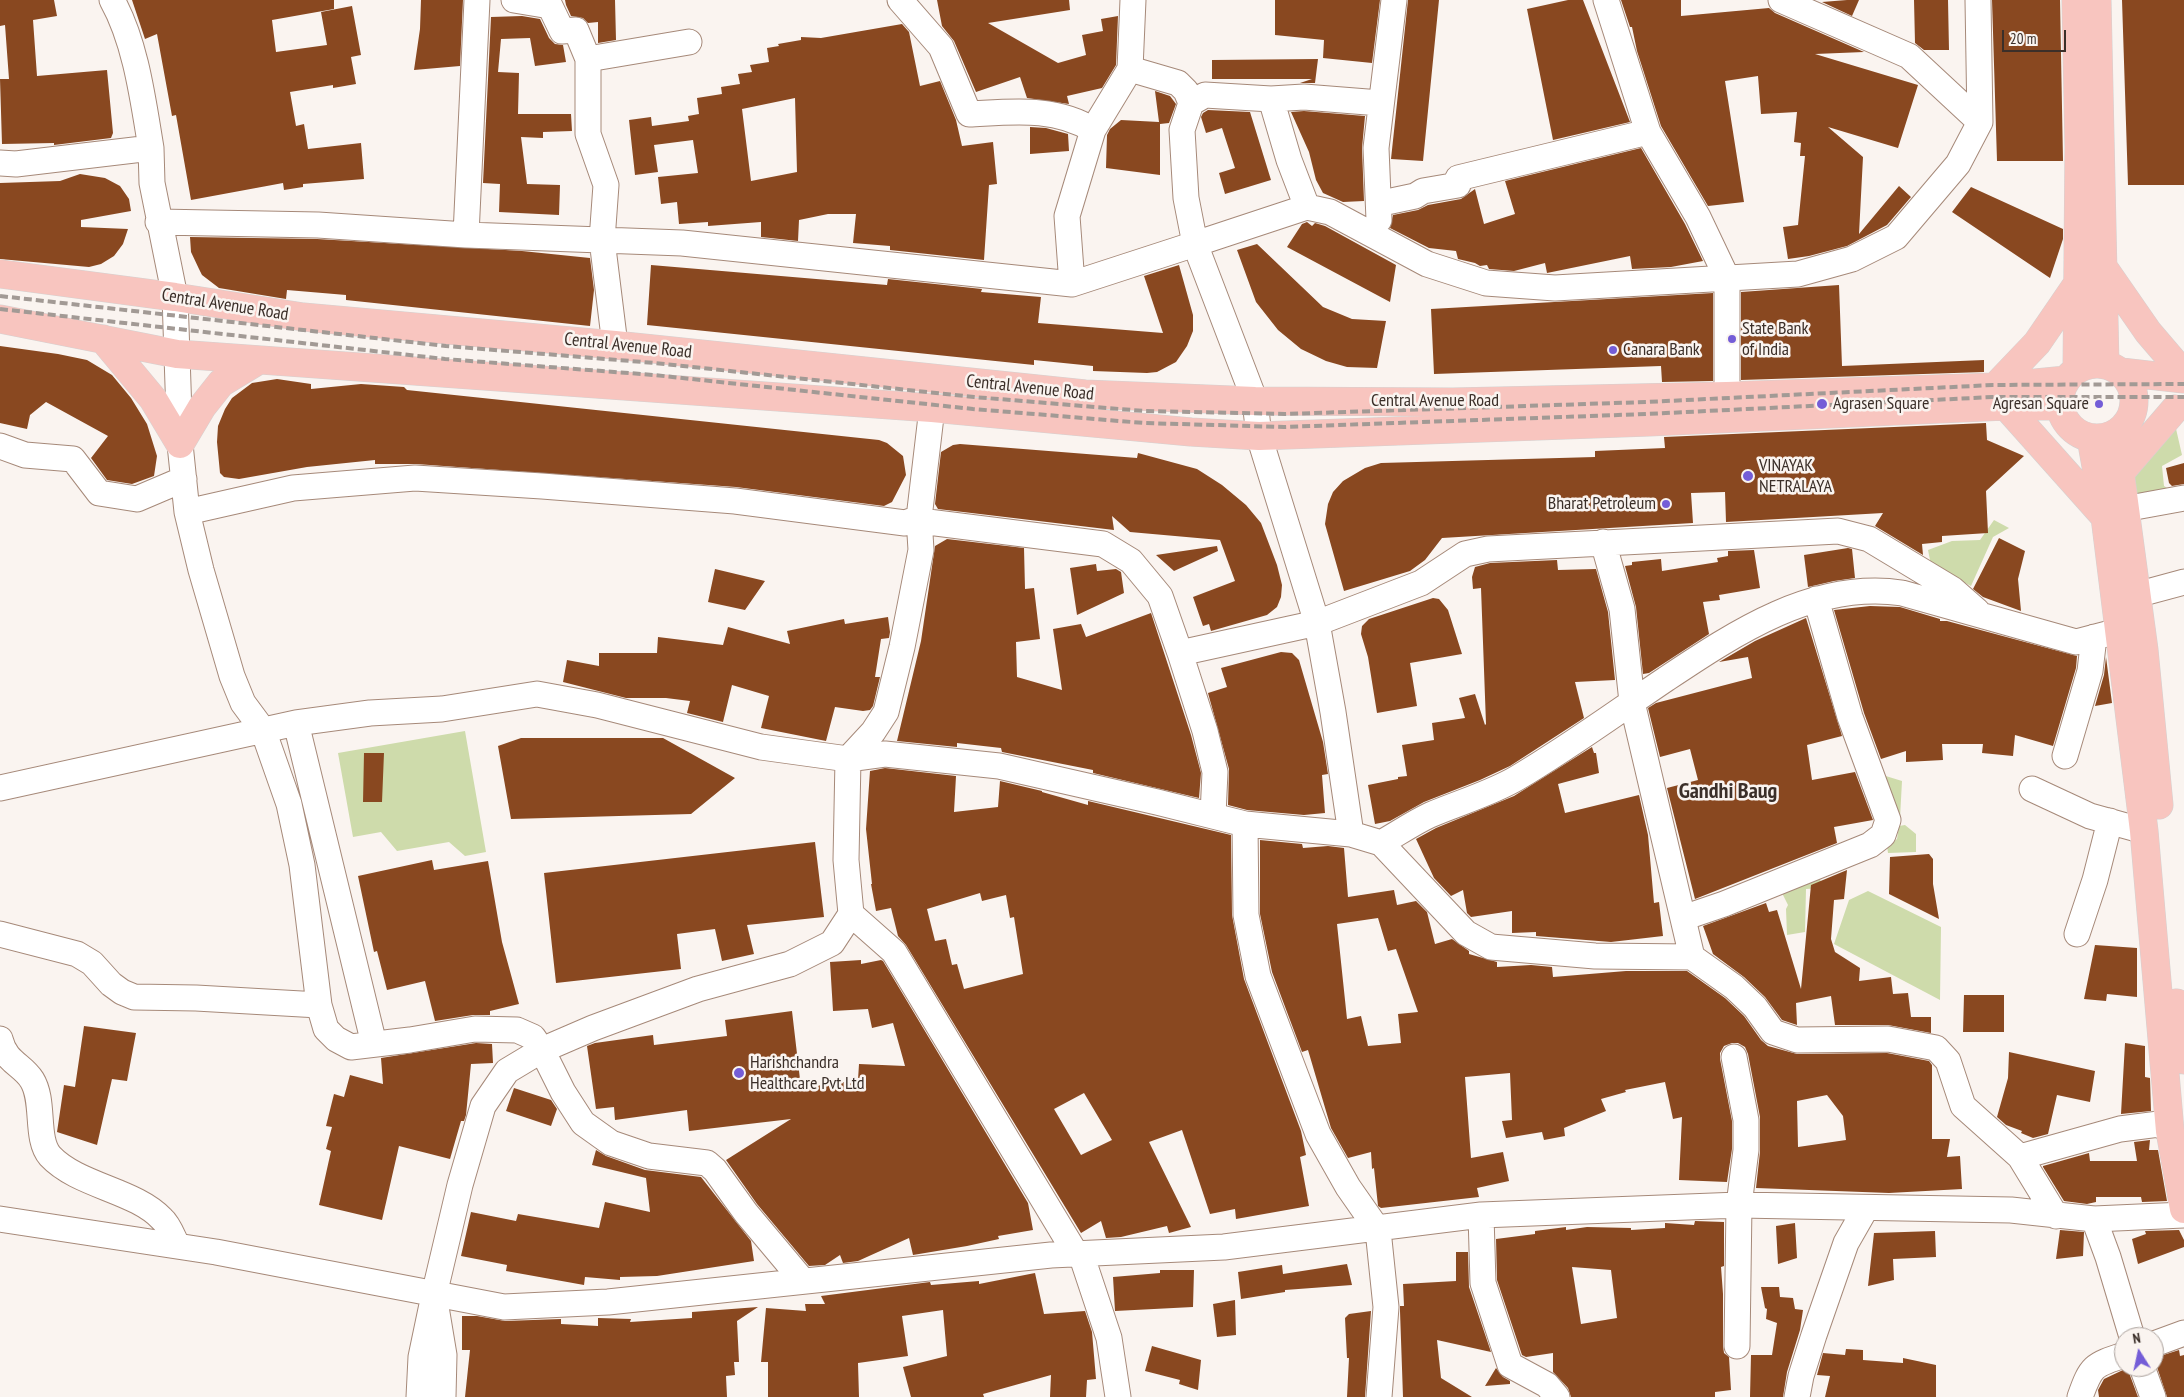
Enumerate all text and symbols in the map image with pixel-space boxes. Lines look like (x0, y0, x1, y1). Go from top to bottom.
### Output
scale bar (2004, 20, 2068, 52)
text: 20 m (2010, 29, 2036, 48)
street label: Central Avenue Road (160, 284, 290, 326)
place label: State Bank of India (1742, 318, 1808, 360)
street label: Central Avenue Road (563, 329, 693, 363)
marker: State Bank of India (1726, 333, 1738, 345)
place label: Canara Bank (1623, 339, 1700, 361)
marker: Canara Bank (1607, 344, 1619, 356)
street label: Central Avenue Road (965, 371, 1095, 405)
street label: Central Avenue Road (1371, 390, 1499, 412)
place label: Agrasen Square (1833, 393, 1929, 415)
place label: Agresan Square (1993, 393, 2089, 415)
marker: Agrasen Square (1815, 397, 1829, 411)
marker: Agresan Square (2093, 398, 2105, 410)
place label: VINAYAK NETRALAYA (1759, 455, 1832, 498)
marker: VINAYAK NETRALAYA (1741, 469, 1755, 483)
place label: Bharat Petroleum (1548, 493, 1656, 515)
marker: Bharat Petroleum (1660, 498, 1672, 510)
district label: Gandhi Baug (1679, 779, 1777, 805)
place label: Harishchandra Healthcare Pvt Ltd (750, 1052, 865, 1094)
marker: Harishchandra Healthcare Pvt Ltd (732, 1066, 746, 1080)
north arrow (2114, 1327, 2164, 1377)
text: N (2131, 1329, 2142, 1348)

